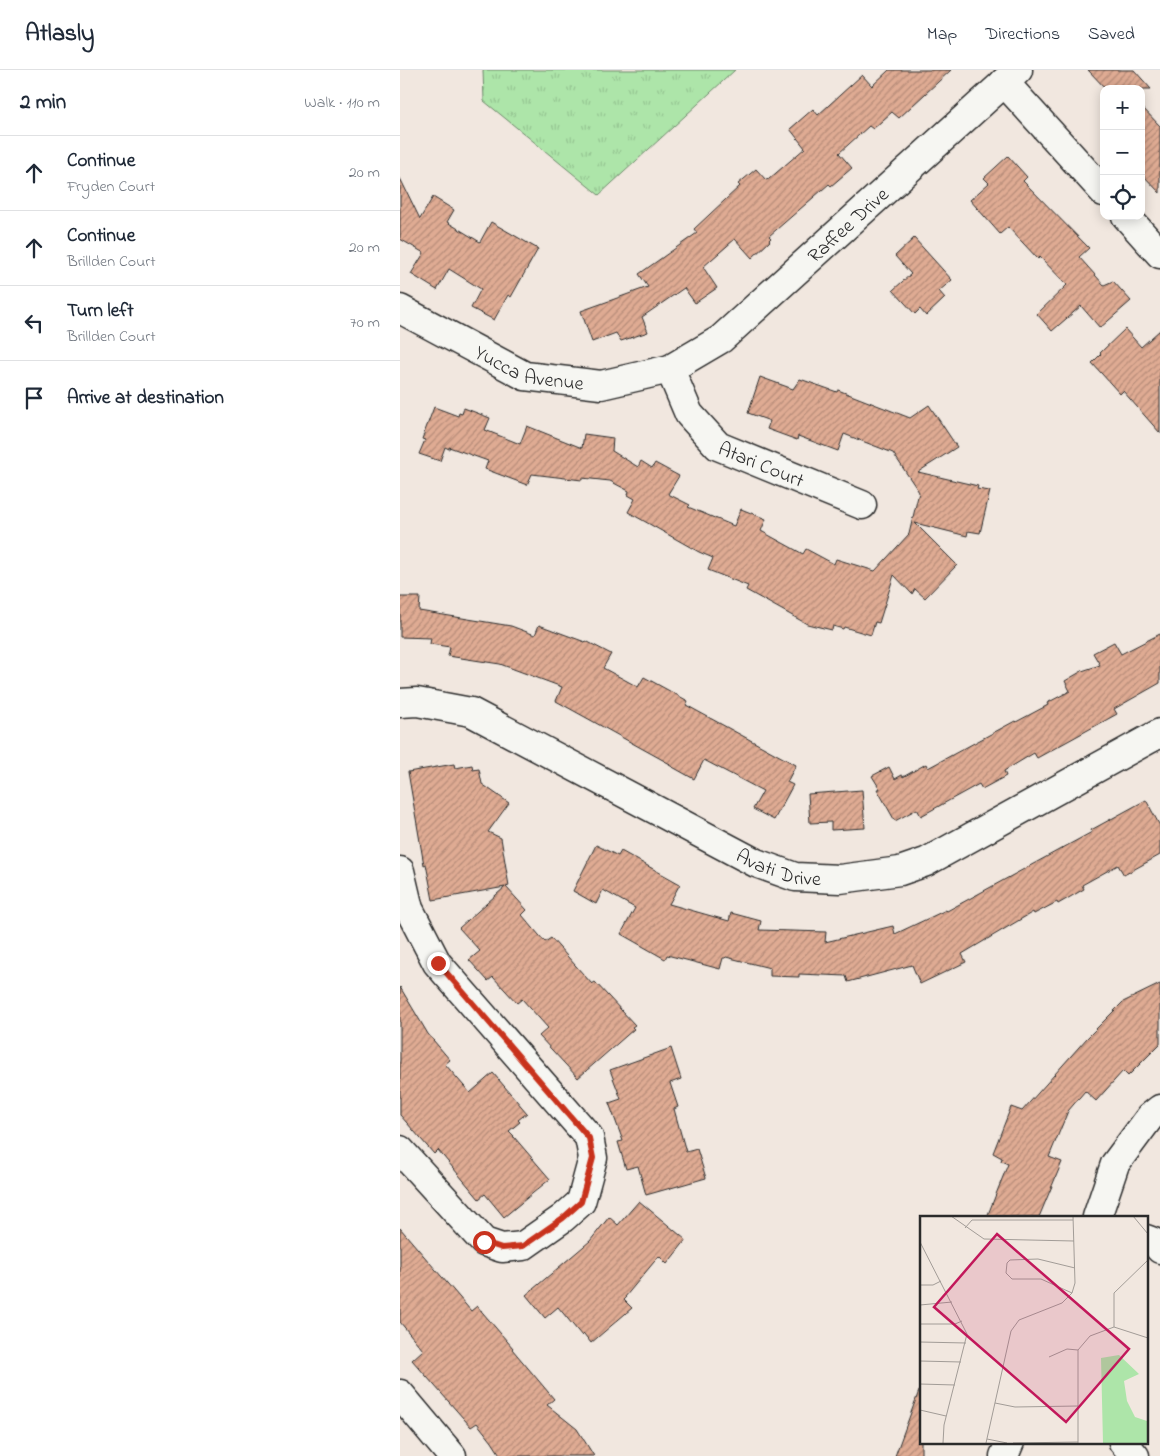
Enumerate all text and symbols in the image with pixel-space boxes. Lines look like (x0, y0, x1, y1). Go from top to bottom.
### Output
text: Atlasly (25, 17, 94, 52)
text: Map (927, 22, 957, 48)
text: Directions (985, 22, 1060, 48)
text: Saved (1088, 22, 1135, 48)
map controls (1100, 85, 1145, 220)
button: + (1100, 85, 1145, 130)
text: 2 min (20, 88, 66, 118)
text: Walk · 110 m (304, 91, 380, 115)
button: − (1100, 130, 1145, 175)
text: Continue (67, 148, 135, 175)
icon: ahead (20, 159, 48, 187)
text: 20 m (349, 161, 380, 185)
text: Fryden Court (67, 175, 155, 199)
button: locate (1100, 175, 1145, 220)
street label: Raffee Drive (802, 182, 896, 271)
text: Continue (67, 223, 135, 250)
icon: ahead (20, 234, 48, 262)
text: 20 m (349, 236, 380, 260)
text: Brillden Court (67, 250, 156, 274)
text: Turn left (67, 298, 134, 325)
icon: left (20, 309, 48, 337)
text: 70 m (350, 311, 380, 335)
text: Brillden Court (67, 325, 156, 349)
street label: Yucca Avenue (469, 340, 585, 400)
icon: arrive (20, 384, 48, 412)
text: Arrive at destination (67, 385, 224, 412)
street label: Atari Court (713, 436, 808, 497)
street label: Avati Drive (730, 843, 822, 895)
route end (427, 952, 450, 975)
inset map (920, 1216, 1148, 1444)
route start (473, 1231, 496, 1254)

